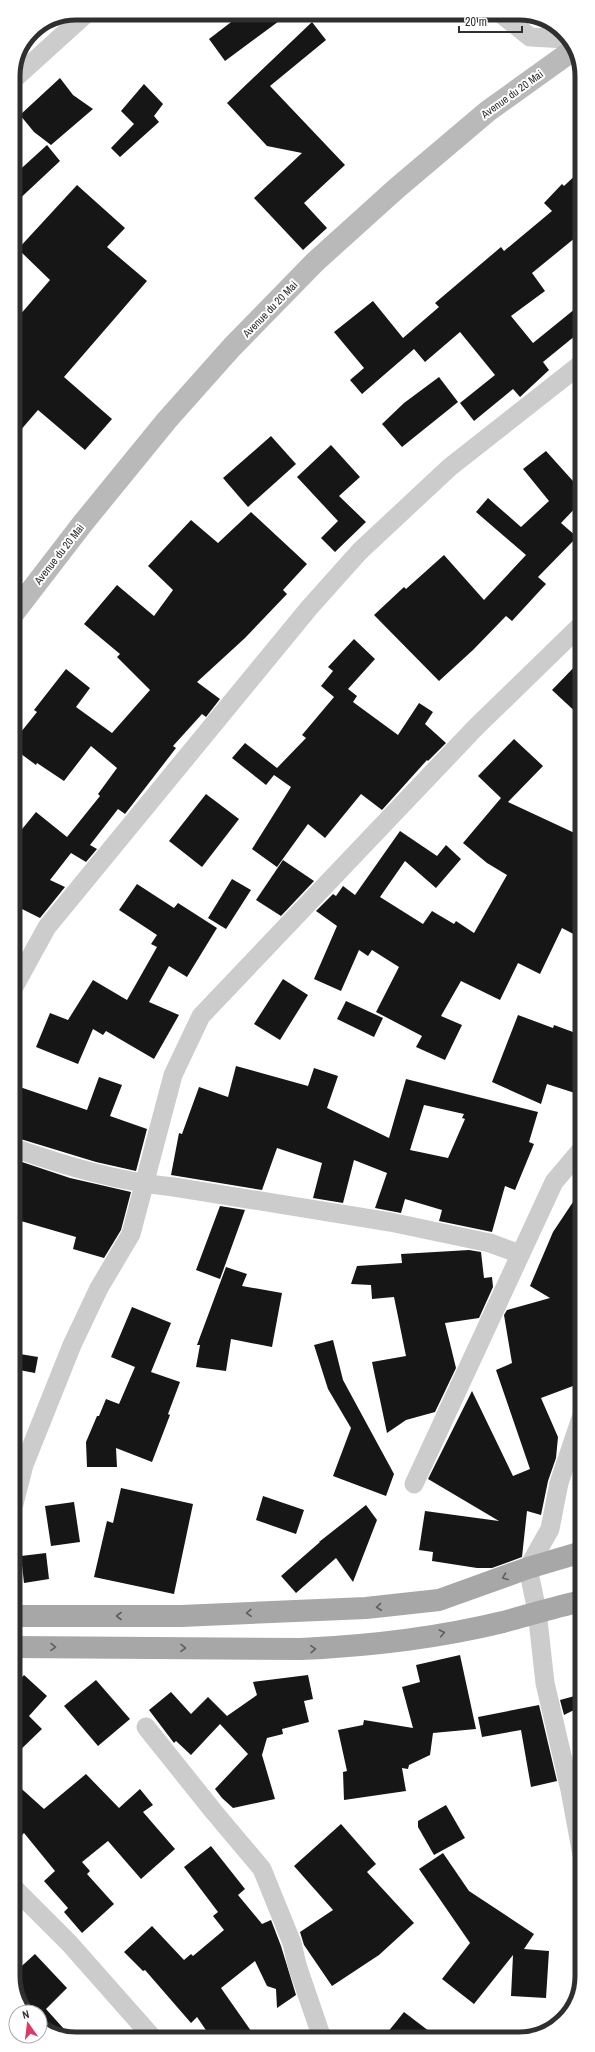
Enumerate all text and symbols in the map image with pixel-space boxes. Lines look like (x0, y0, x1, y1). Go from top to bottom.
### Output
scale bar (459, 8, 522, 34)
text: 20 m (465, 14, 487, 30)
street label: Avenue du 20 Mai (478, 67, 546, 122)
street label: Avenue du 20 Mai (239, 278, 300, 341)
street label: Avenue du 20 Mai (30, 521, 87, 588)
one-way arrow (501, 1572, 509, 1580)
one-way arrow (376, 1602, 382, 1611)
one-way arrow (246, 1609, 252, 1618)
one-way arrow (116, 1612, 122, 1620)
one-way arrow (439, 1630, 445, 1638)
one-way arrow (50, 1643, 56, 1651)
one-way arrow (180, 1644, 186, 1652)
one-way arrow (310, 1644, 316, 1653)
north arrow (8, 2004, 48, 2044)
text: N (21, 2007, 30, 2022)

